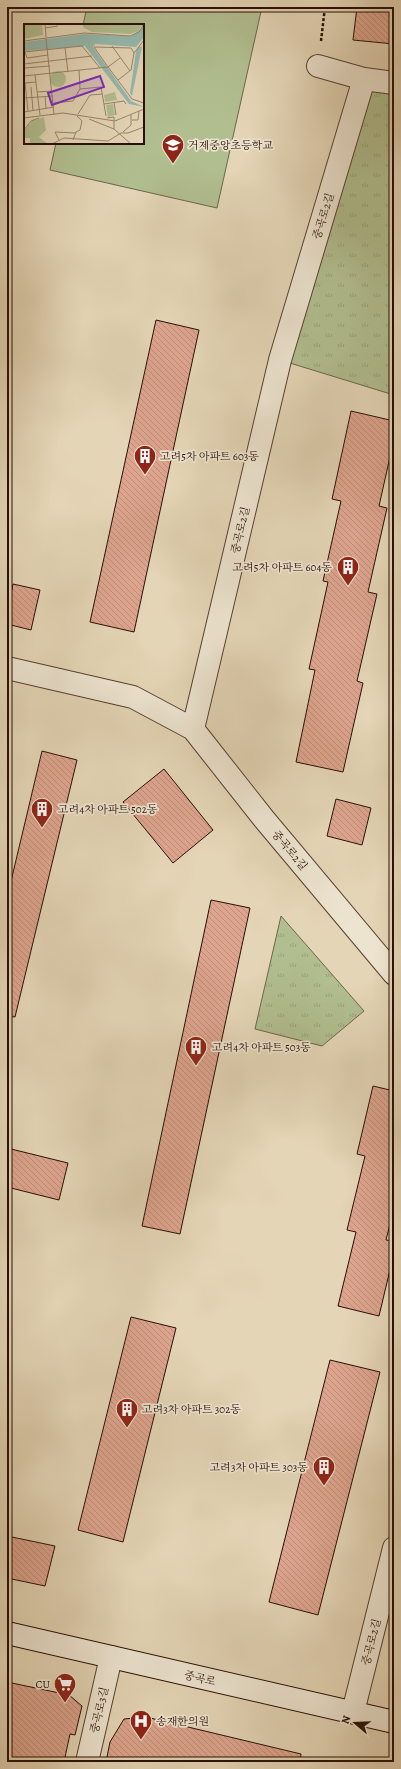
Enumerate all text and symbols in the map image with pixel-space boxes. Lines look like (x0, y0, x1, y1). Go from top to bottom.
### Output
inset map (24, 24, 144, 144)
school or university icon: 거제중앙초등학교 (160, 132, 186, 165)
place label: 거제중앙초등학교 (188, 138, 273, 153)
street label: 중곡로2길 (309, 191, 338, 241)
building icon: 고려5차 아파트 603동 (132, 443, 158, 476)
place label: 고려5차 아파트 603동 (160, 449, 259, 464)
street label: 중곡로2길 (228, 505, 253, 555)
building icon: 고려5차 아파트 604동 (335, 554, 361, 587)
place label: 고려5차 아파트 604동 (233, 560, 332, 575)
building icon: 고려4차 아파트 502동 (29, 796, 55, 829)
place label: 고려4차 아파트 502동 (58, 802, 158, 817)
street label: 중곡로2길 (269, 827, 311, 873)
building icon: 고려4차 아파트 503동 (183, 1034, 209, 1067)
place label: 고려4차 아파트 503동 (212, 1040, 311, 1055)
building icon: 고려3차 아파트 302동 (114, 1396, 140, 1429)
place label: 고려3차 아파트 302동 (142, 1402, 241, 1417)
building icon: 고려3차 아파트 303동 (311, 1454, 337, 1487)
place label: 고려3차 아파트 303동 (210, 1460, 308, 1475)
street label: 중곡로2길 (358, 1617, 385, 1667)
street label: 중곡로 (183, 1668, 217, 1689)
supermarket icon: CU (52, 1671, 78, 1704)
place label: CU (36, 1677, 50, 1692)
street label: 중곡로3길 (87, 1685, 112, 1735)
north arrow (335, 1703, 375, 1743)
hospital icon: 송재한의원 (128, 1708, 154, 1741)
place label: 송재한의원 (156, 1714, 209, 1729)
text: N (338, 1714, 354, 1726)

